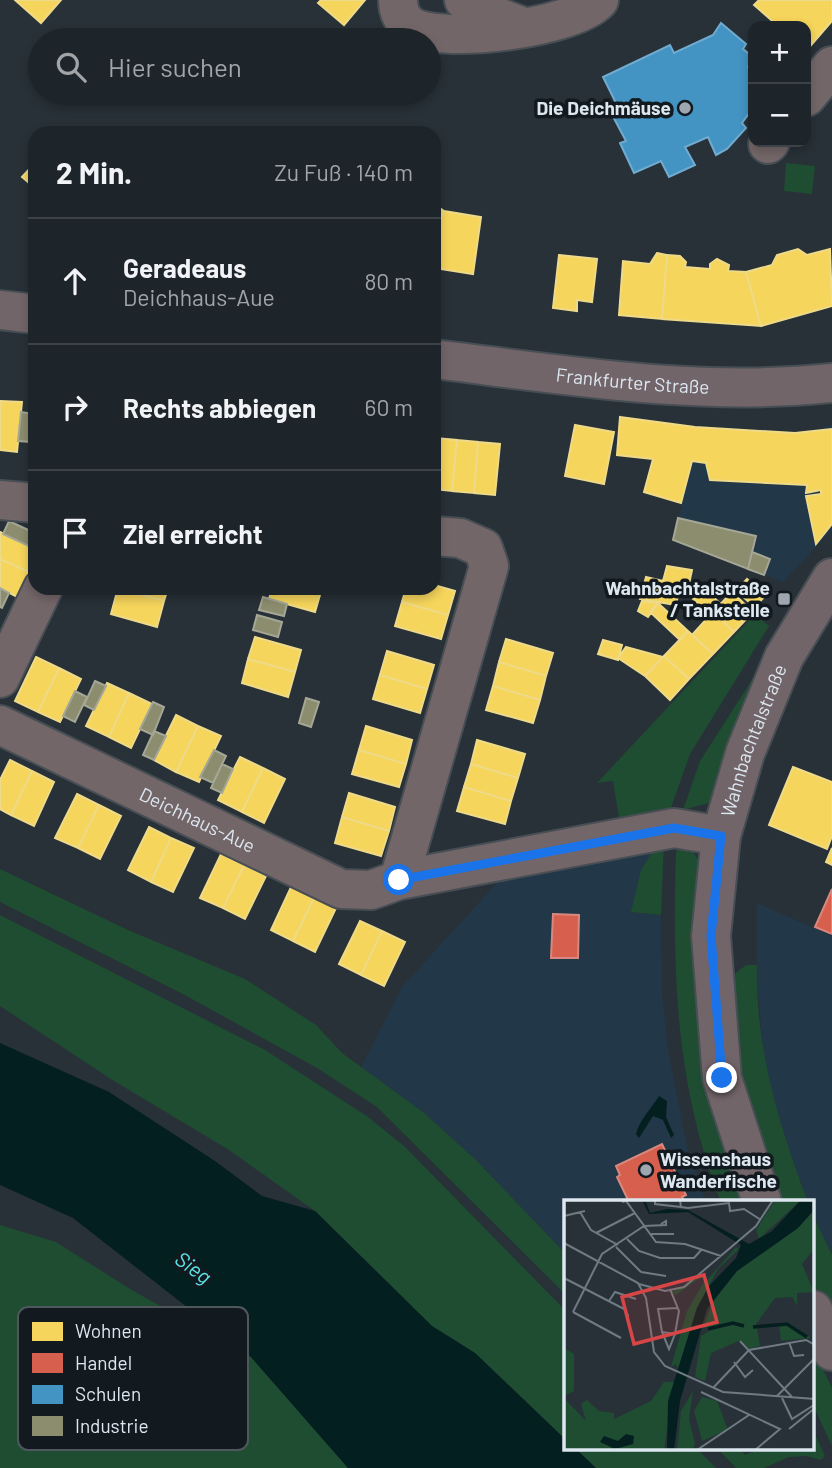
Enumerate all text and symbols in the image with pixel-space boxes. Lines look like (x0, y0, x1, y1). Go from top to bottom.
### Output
map controls (748, 21, 811, 147)
button: + (748, 21, 811, 84)
search box (28, 28, 441, 105)
icon: search (52, 48, 90, 86)
text: Hier suchen (108, 51, 242, 82)
button: − (748, 84, 811, 147)
place label: Die Deichmäuse (537, 96, 671, 119)
marker: Die Deichmäuse (677, 100, 693, 116)
text: 2 Min. (56, 154, 132, 190)
text: Zu Fuß · 140 m (274, 158, 413, 186)
text: Geradeaus (123, 252, 246, 283)
icon: ahead (56, 262, 94, 300)
text: 80 m (364, 267, 413, 295)
text: Deichhaus-Aue (123, 283, 275, 311)
street label: Frankfurter Straße (555, 362, 710, 398)
icon: right (56, 388, 94, 426)
text: Rechts abbiegen (123, 392, 316, 423)
text: 60 m (365, 393, 413, 421)
icon: arrive (56, 514, 94, 552)
text: Ziel erreicht (123, 518, 263, 549)
place label: Wahnbachtalstraße / Tankstelle (605, 576, 770, 621)
marker: Wahnbachtalstraße / Tankstelle (776, 591, 792, 607)
street label: Wahnbachtalstraße (715, 661, 791, 819)
street label: Deichhaus-Aue (136, 782, 259, 857)
route start (383, 864, 414, 895)
route end (706, 1062, 737, 1093)
place label: Wissenshaus Wanderfische (660, 1147, 777, 1192)
marker: Wissenshaus Wanderfische (638, 1162, 654, 1178)
inset map (564, 1200, 814, 1450)
water label: Sieg (171, 1245, 217, 1288)
legend (18, 1307, 248, 1450)
text: Wohnen (75, 1319, 142, 1342)
text: Handel (75, 1351, 132, 1374)
text: Schulen (75, 1382, 141, 1405)
text: Industrie (75, 1414, 149, 1437)

